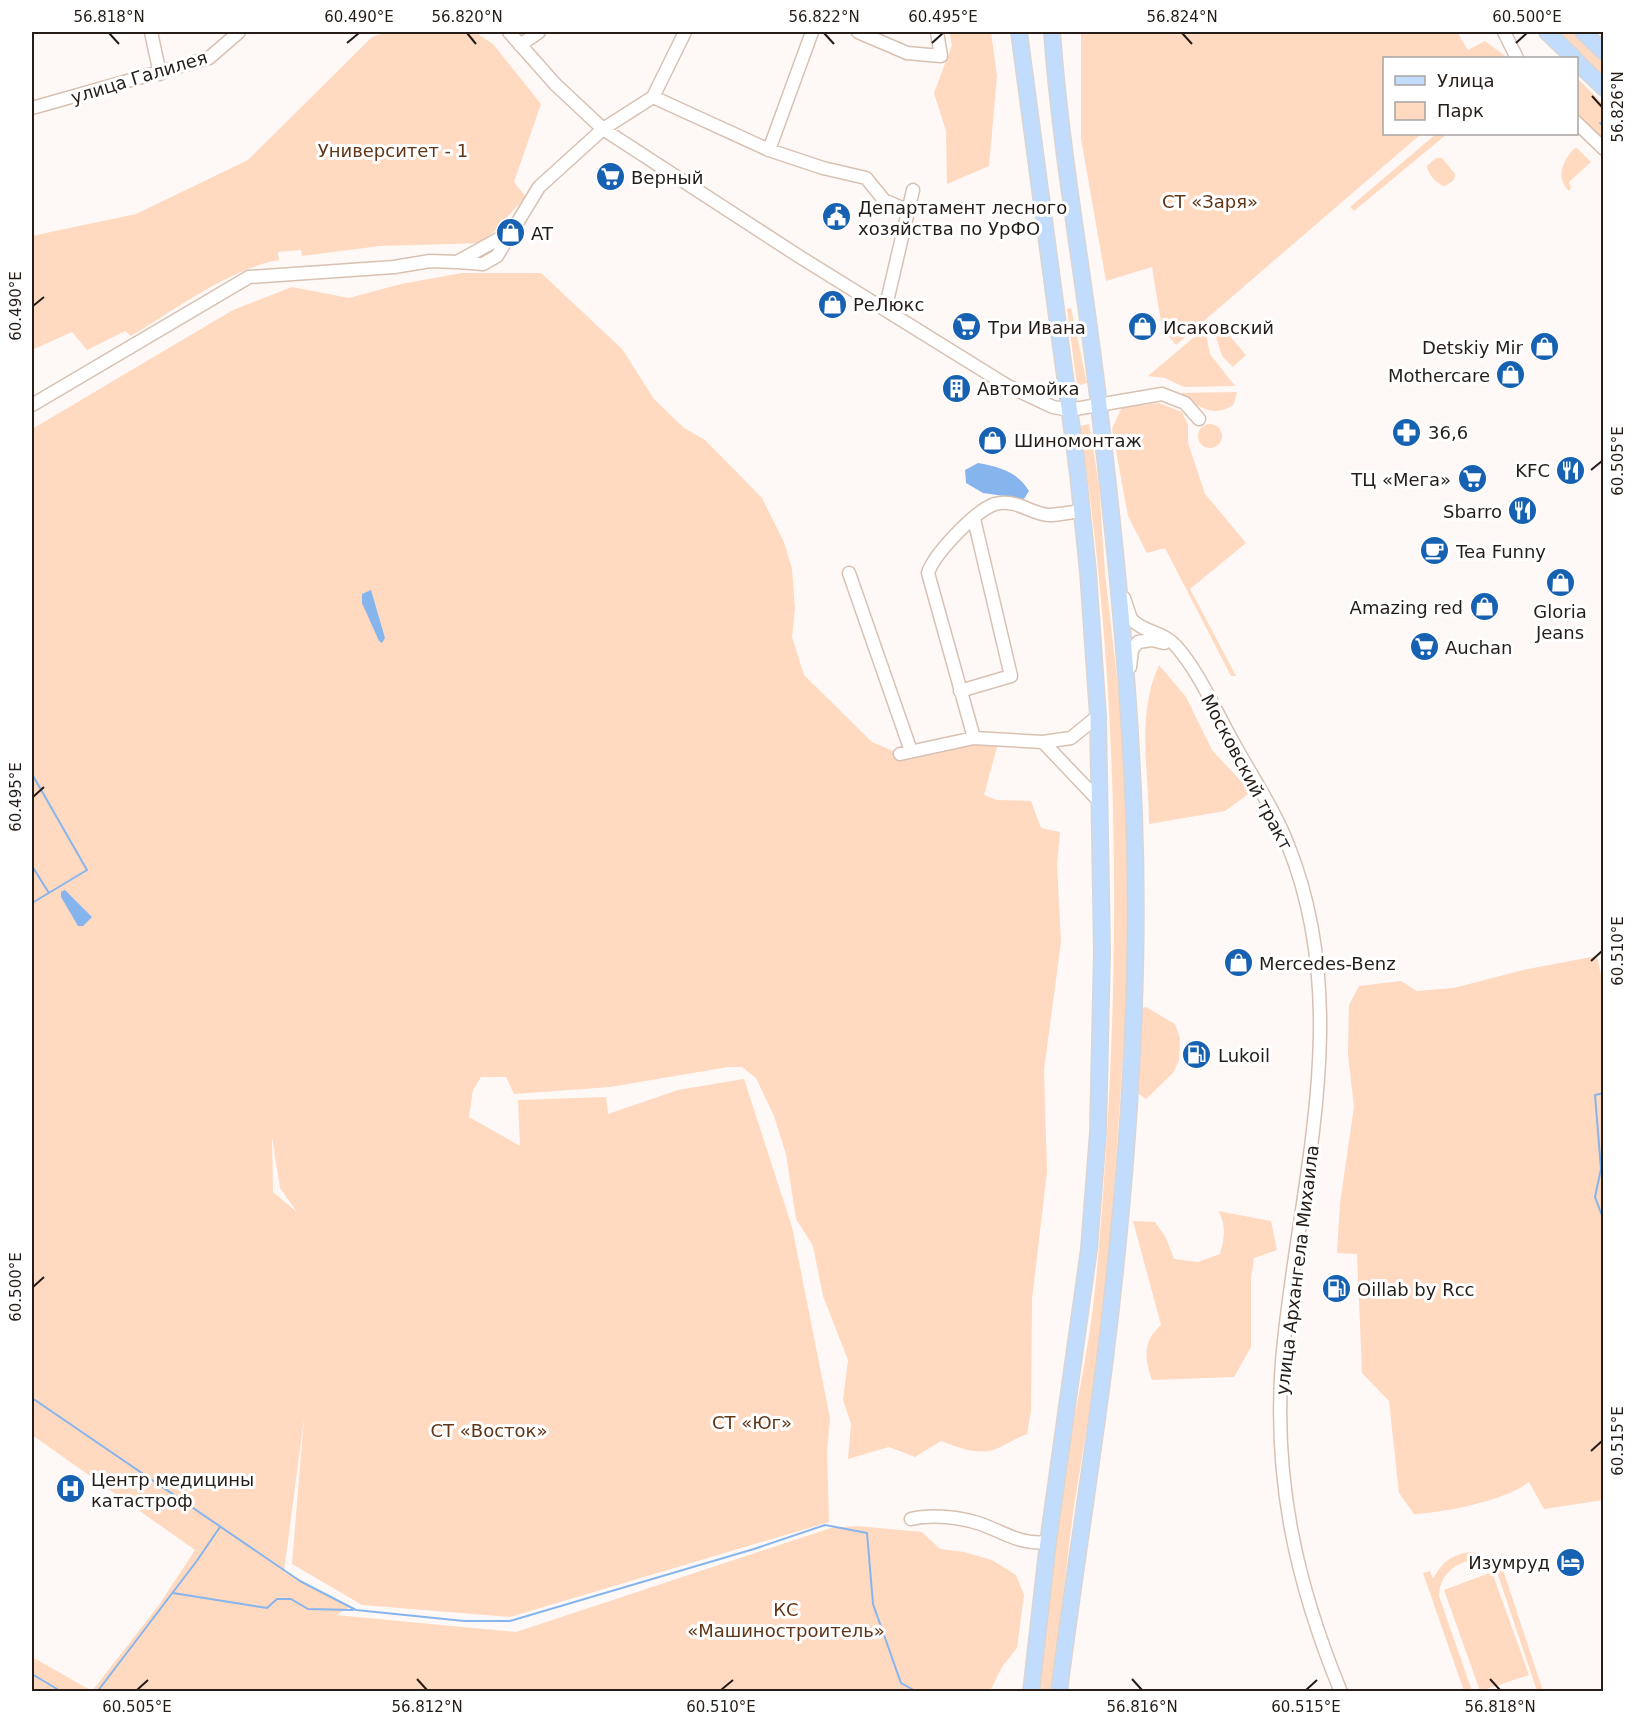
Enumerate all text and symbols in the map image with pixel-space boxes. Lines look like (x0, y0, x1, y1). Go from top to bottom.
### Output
text: 56.818°N (73, 8, 145, 26)
text: 60.490°E (324, 8, 394, 26)
text: 56.820°N (431, 8, 503, 26)
text: 56.822°N (788, 8, 860, 26)
text: 60.495°E (908, 8, 978, 26)
text: 56.824°N (1146, 8, 1218, 26)
text: 60.500°E (1492, 8, 1562, 26)
street label: улица Галилея (68, 46, 210, 108)
legend (1383, 57, 1578, 135)
text: Улица (1437, 70, 1494, 91)
text: 56.826°N (1609, 71, 1627, 143)
text: Парк (1437, 100, 1484, 121)
park label: Университет - 1 (318, 140, 468, 161)
supermarket icon: Верный (594, 161, 626, 193)
place label: Верный (631, 167, 704, 188)
park label: СТ «Заря» (1162, 191, 1258, 212)
place label: Департамент лесного хозяйства по УрФО (858, 197, 1067, 239)
public building icon: Департамент лесного хозяйства по УрФО (821, 201, 853, 233)
shop icon: AT (494, 217, 526, 249)
place label: AT (531, 223, 554, 244)
text: 60.490°E (7, 271, 25, 341)
shop icon: РеЛюкс (816, 288, 848, 320)
place label: РеЛюкс (853, 294, 924, 315)
supermarket icon: Три Ивана (951, 311, 983, 343)
shop icon: Исаковский (1126, 311, 1158, 343)
place label: Три Ивана (987, 317, 1086, 338)
place label: Исаковский (1163, 317, 1274, 338)
shop icon: Detskiy Mir (1528, 331, 1560, 363)
place label: Detskiy Mir (1422, 337, 1524, 358)
shop icon: Mothercare (1495, 359, 1527, 391)
place label: Mothercare (1388, 365, 1490, 386)
building icon: Автомойка (940, 372, 972, 404)
place label: Автомойка (977, 378, 1080, 399)
pharmacy icon: 36,6 (1391, 416, 1423, 448)
place label: 36,6 (1428, 422, 1468, 443)
shop icon: Шиномонтаж (977, 424, 1009, 456)
text: 60.505°E (1609, 426, 1627, 496)
place label: Шиномонтаж (1014, 430, 1142, 451)
restaurant icon: KFC (1555, 454, 1587, 486)
place label: KFC (1515, 460, 1550, 481)
supermarket icon: ТЦ «Мега» (1456, 463, 1488, 495)
place label: ТЦ «Мега» (1350, 469, 1451, 490)
restaurant icon: Sbarro (1507, 495, 1539, 527)
place label: Sbarro (1443, 501, 1502, 522)
cafe icon: Tea Funny (1419, 535, 1451, 567)
place label: Tea Funny (1455, 541, 1546, 562)
shop icon: Gloria Jeans (1544, 566, 1576, 598)
shop icon: Amazing red (1468, 591, 1500, 623)
place label: Amazing red (1350, 597, 1463, 618)
place label: Gloria Jeans (1533, 601, 1587, 643)
supermarket icon: Auchan (1408, 631, 1440, 663)
place label: Auchan (1445, 637, 1512, 658)
street label: Московский тракт (1197, 691, 1297, 853)
text: 60.495°E (7, 762, 25, 832)
text: 60.510°E (1609, 916, 1627, 986)
shop icon: Mercedes-Benz (1222, 947, 1254, 979)
place label: Mercedes-Benz (1259, 953, 1396, 974)
fuel station icon: Lukoil (1181, 1039, 1213, 1071)
place label: Lukoil (1218, 1045, 1270, 1066)
street label: улица Архангела Михаила (1271, 1144, 1323, 1396)
text: 60.500°E (7, 1252, 25, 1322)
fuel station icon: Oillab by Rcc (1320, 1273, 1352, 1305)
place label: Oillab by Rcc (1357, 1279, 1474, 1300)
text: 60.515°E (1609, 1406, 1627, 1476)
park label: СТ «Юг» (712, 1412, 792, 1433)
park label: СТ «Восток» (431, 1420, 547, 1441)
place label: Центр медицины катастроф (91, 1469, 254, 1511)
hospital icon: Центр медицины катастроф (54, 1473, 86, 1505)
hotel icon: Изумруд (1555, 1546, 1587, 1578)
place label: Изумруд (1468, 1552, 1550, 1573)
park label: КС «Машиностроитель» (687, 1599, 885, 1641)
text: 60.505°E (102, 1698, 172, 1716)
text: 56.812°N (391, 1698, 463, 1716)
text: 60.510°E (686, 1698, 756, 1716)
text: 56.816°N (1106, 1698, 1178, 1716)
text: 60.515°E (1271, 1698, 1341, 1716)
text: 56.818°N (1464, 1698, 1536, 1716)

